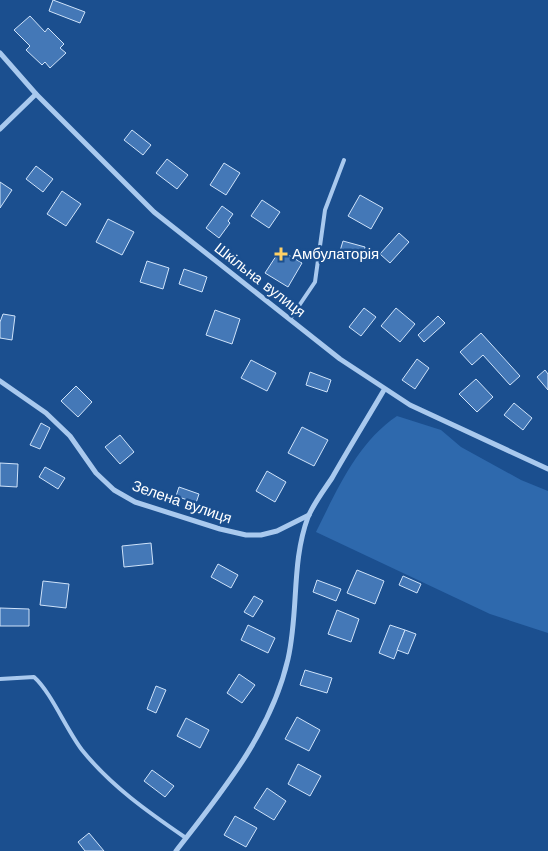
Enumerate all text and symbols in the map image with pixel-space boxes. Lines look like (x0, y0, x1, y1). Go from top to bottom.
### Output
street label: Шкільна вулиця (211, 239, 309, 321)
place label: Амбулаторія (292, 245, 379, 263)
marker: Амбулаторія (274, 247, 288, 261)
street label: Зелена вулиця (130, 476, 234, 528)

